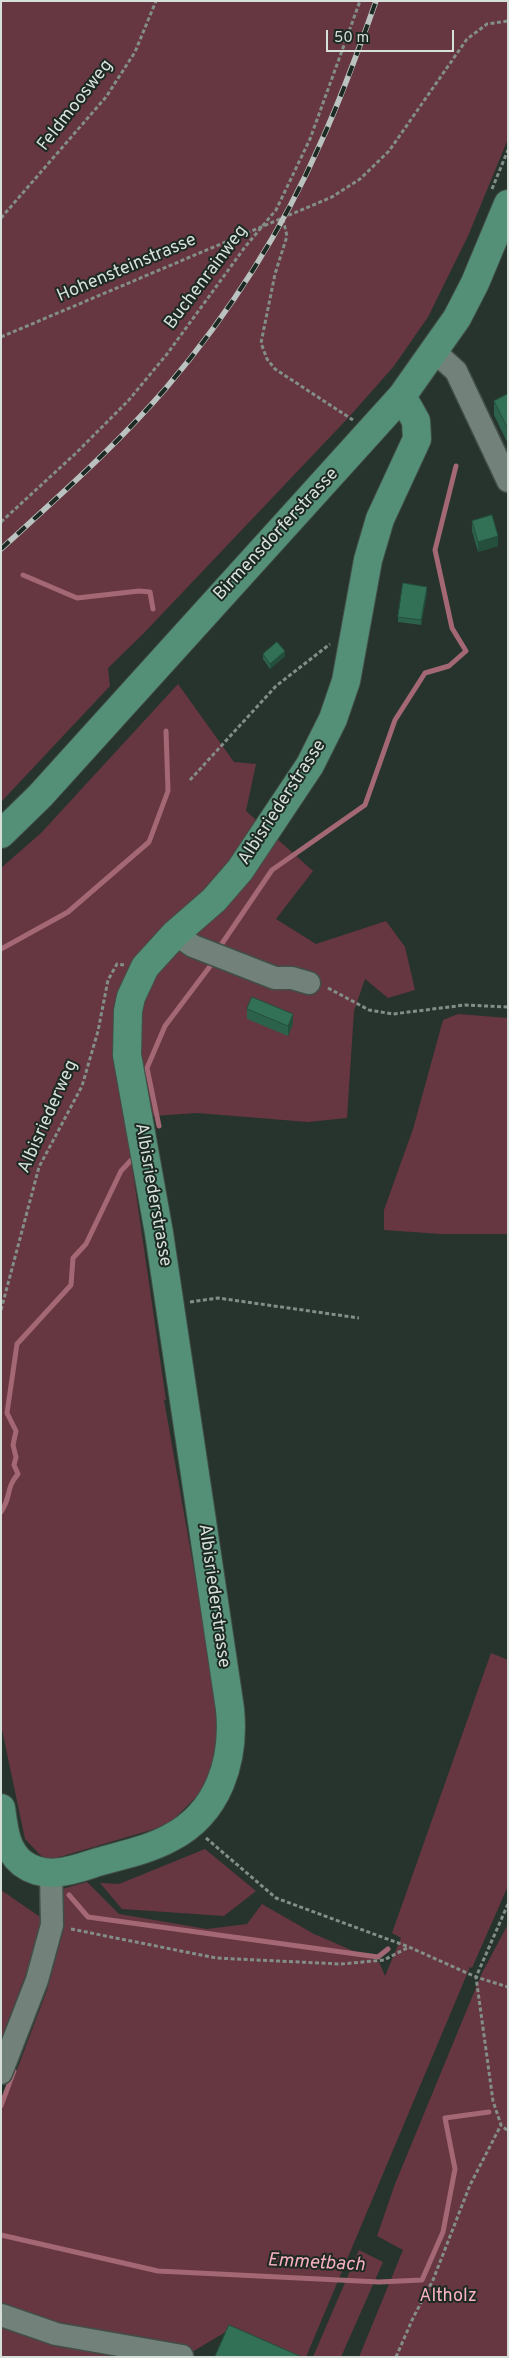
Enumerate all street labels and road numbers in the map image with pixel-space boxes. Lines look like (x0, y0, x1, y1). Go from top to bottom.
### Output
street label: Feldmoosweg (34, 56, 118, 156)
street label: Buchenrainweg (161, 222, 253, 334)
street label: Hohensteinstrasse (54, 230, 200, 308)
street label: Birmensdorferstrasse (210, 464, 344, 606)
street label: Albisriederstrasse (234, 736, 332, 870)
street label: Albisriederweg (14, 1057, 84, 1177)
street label: Albisriederstrasse (129, 1122, 175, 1268)
street label: Albisriederstrasse (192, 1523, 234, 1669)

